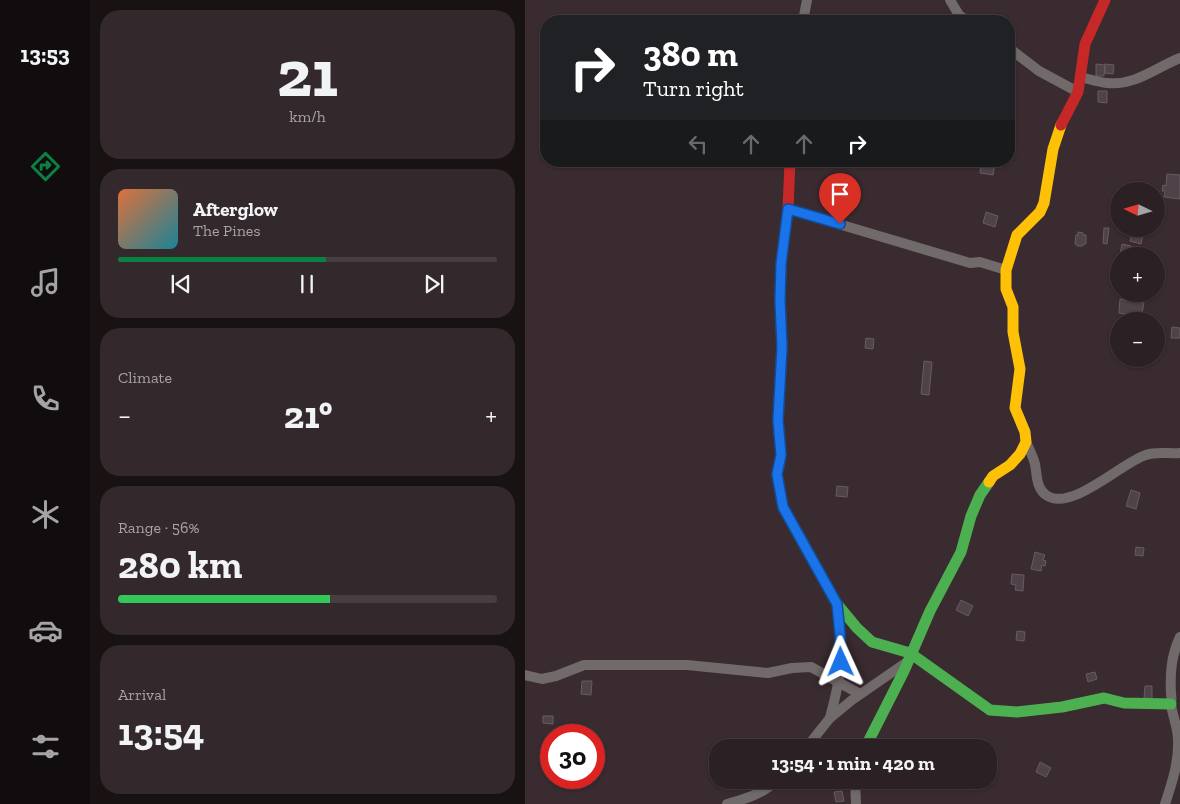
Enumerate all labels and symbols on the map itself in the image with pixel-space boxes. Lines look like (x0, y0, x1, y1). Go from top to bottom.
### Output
pin (819, 173, 861, 224)
north arrow (1110, 182, 1165, 238)
position arrow (814, 635, 866, 687)
speed limit sign: 30 (540, 724, 605, 789)

